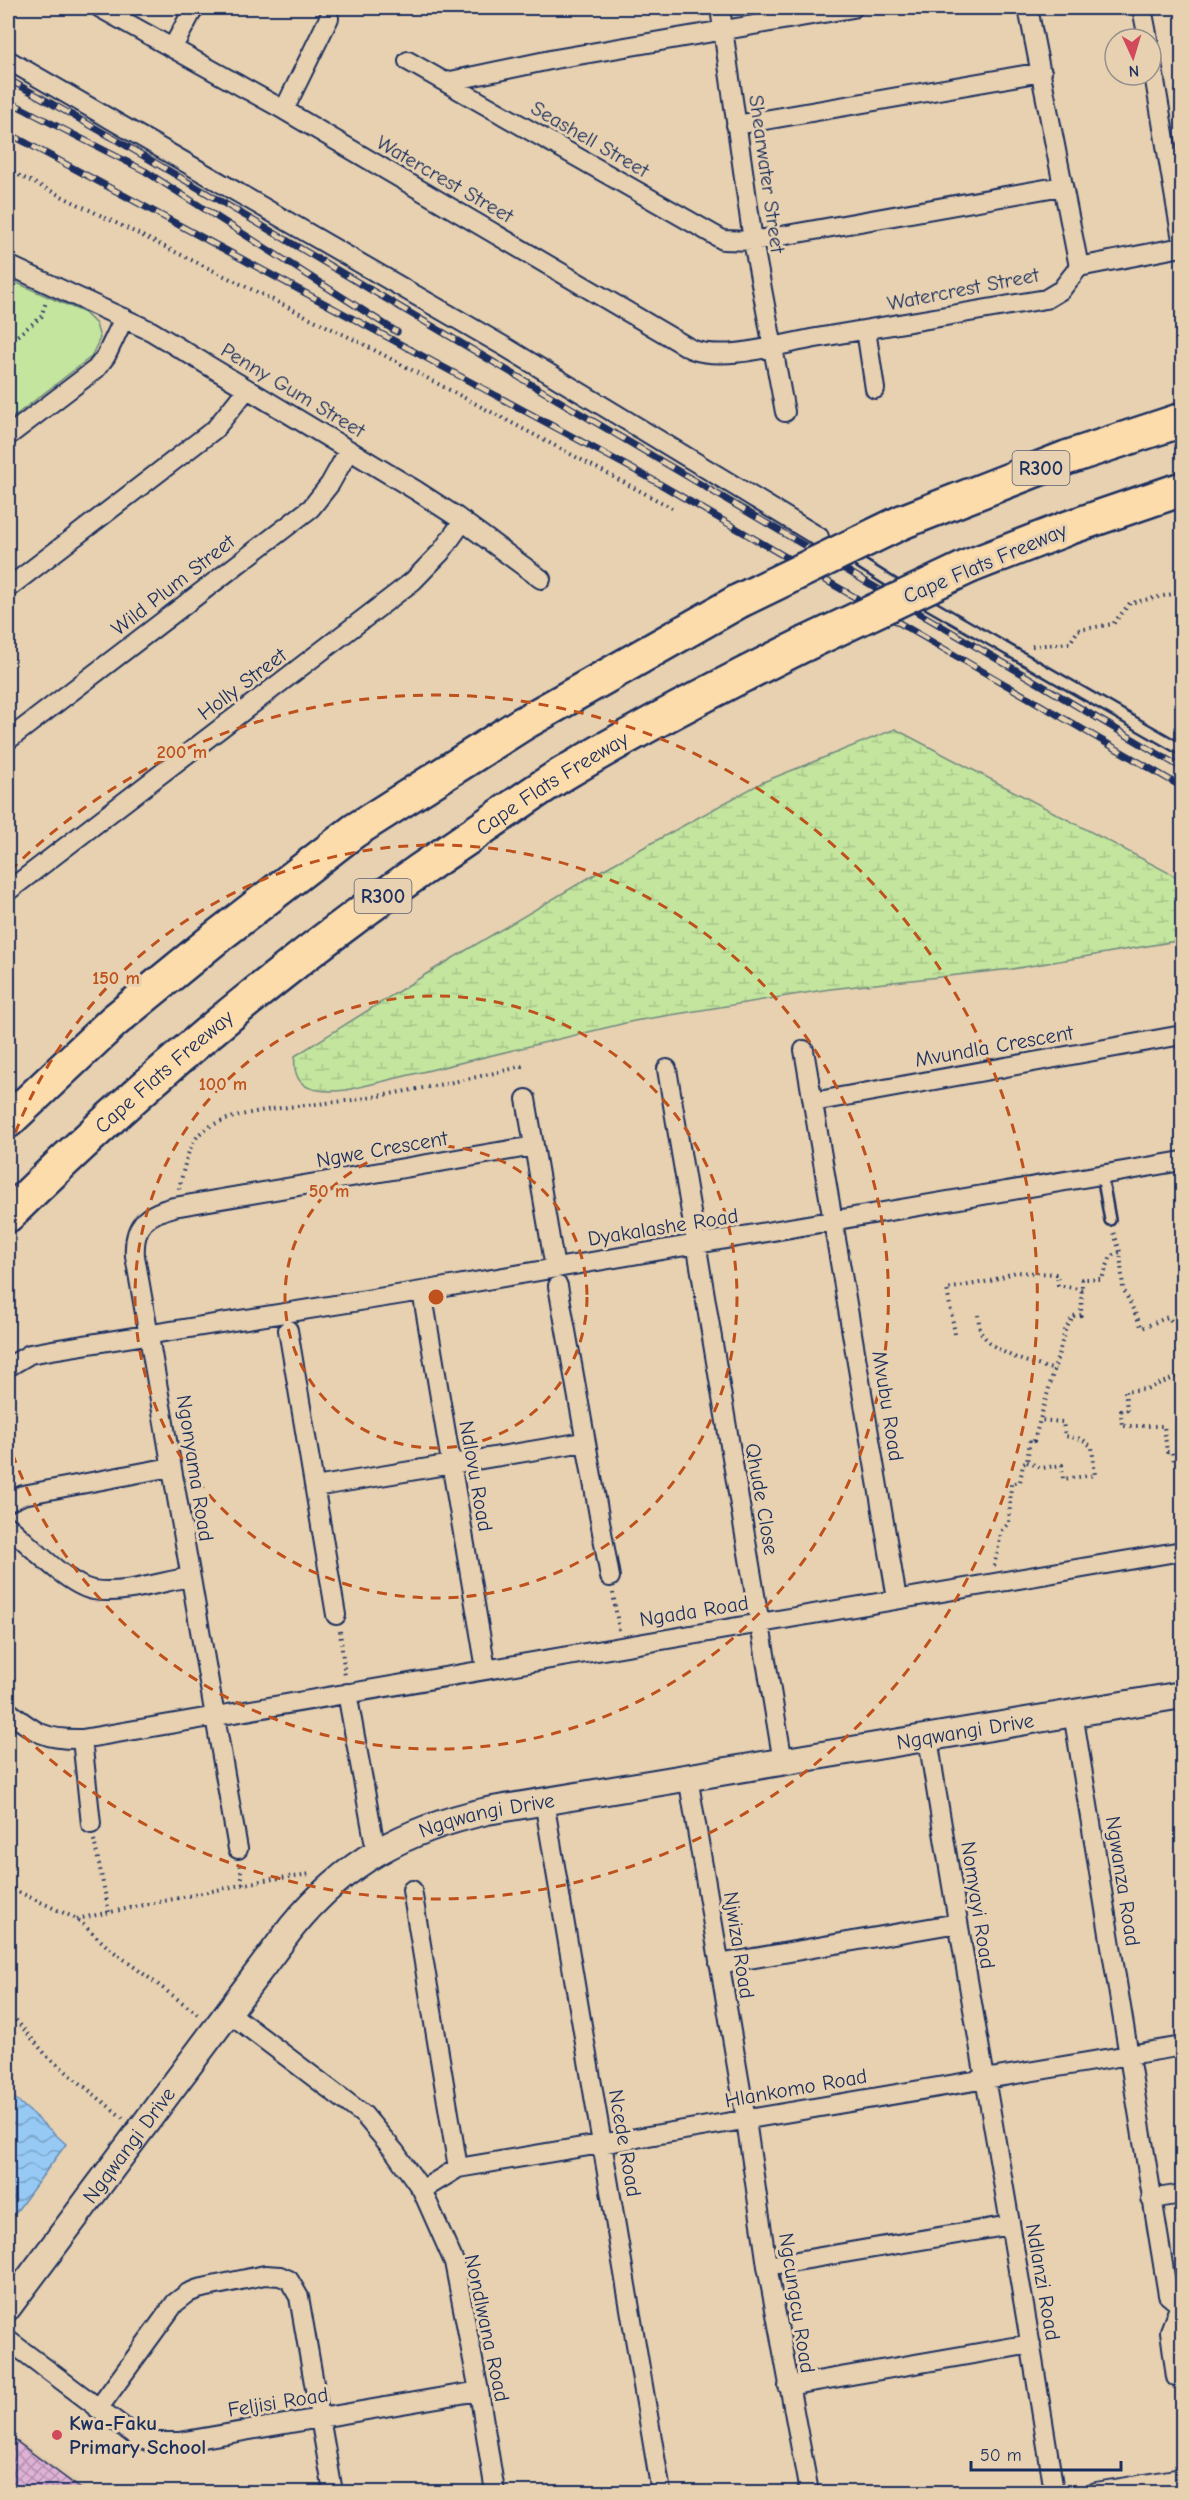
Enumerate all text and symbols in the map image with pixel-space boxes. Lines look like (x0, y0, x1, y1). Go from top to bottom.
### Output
north arrow (1103, 27, 1163, 87)
text: N (1128, 62, 1140, 80)
street label: Shearwater Street (744, 93, 790, 256)
street label: Seashell Street (527, 96, 654, 183)
street label: Watercrest Street (372, 130, 519, 228)
street label: Watercrest Street (885, 262, 1042, 315)
street label: Penny Gum Street (217, 338, 370, 443)
road number: R300 (1012, 451, 1070, 485)
street label: Cape Flats Freeway (900, 517, 1071, 608)
street label: Wild Plum Street (107, 529, 240, 641)
street label: Holly Street (193, 642, 292, 725)
street label: Cape Flats Freeway (471, 726, 633, 841)
text: 200 m (157, 742, 207, 763)
road number: R300 (354, 879, 412, 913)
text: 150 m (92, 968, 140, 989)
street label: Cape Flats Freeway (90, 1005, 238, 1138)
street label: Mvundla Crescent (913, 1020, 1076, 1072)
text: 100 m (199, 1074, 247, 1095)
street label: Ngwe Crescent (314, 1125, 451, 1172)
text: 50 m (309, 1181, 349, 1202)
street label: Dyakalashe Road (586, 1203, 740, 1251)
centre of rings (426, 1287, 446, 1307)
street label: Mvubu Road (867, 1349, 909, 1463)
street label: Ngonyama Road (172, 1393, 218, 1543)
street label: Ndlovu Road (454, 1419, 498, 1533)
street label: Qhude Close (740, 1441, 784, 1557)
street label: Ngada Road (638, 1591, 750, 1631)
street label: Ngqwangi Drive (895, 1708, 1036, 1754)
street label: Ngqwangi Drive (415, 1788, 556, 1843)
street label: Ngwanza Road (1101, 1814, 1145, 1948)
street label: Nomyayi Road (956, 1840, 1000, 1970)
street label: Njwiza Road (719, 1890, 759, 2000)
street label: Hlankomo Road (723, 2064, 869, 2112)
street label: Ngqwangi Drive (78, 2082, 180, 2208)
street label: Ncede Road (604, 2088, 646, 2198)
street label: Ndlanzi Road (1021, 2222, 1065, 2342)
street label: Ngcungcu Road (774, 2231, 820, 2375)
street label: Nondlwana Road (460, 2252, 514, 2404)
street label: Feljisi Road (226, 2382, 330, 2422)
place label: Kwa-Faku Primary School (69, 2411, 206, 2459)
marker: Kwa-Faku Primary School (50, 2428, 64, 2442)
scale bar (971, 2434, 1121, 2472)
text: 50 m (980, 2445, 1022, 2466)

